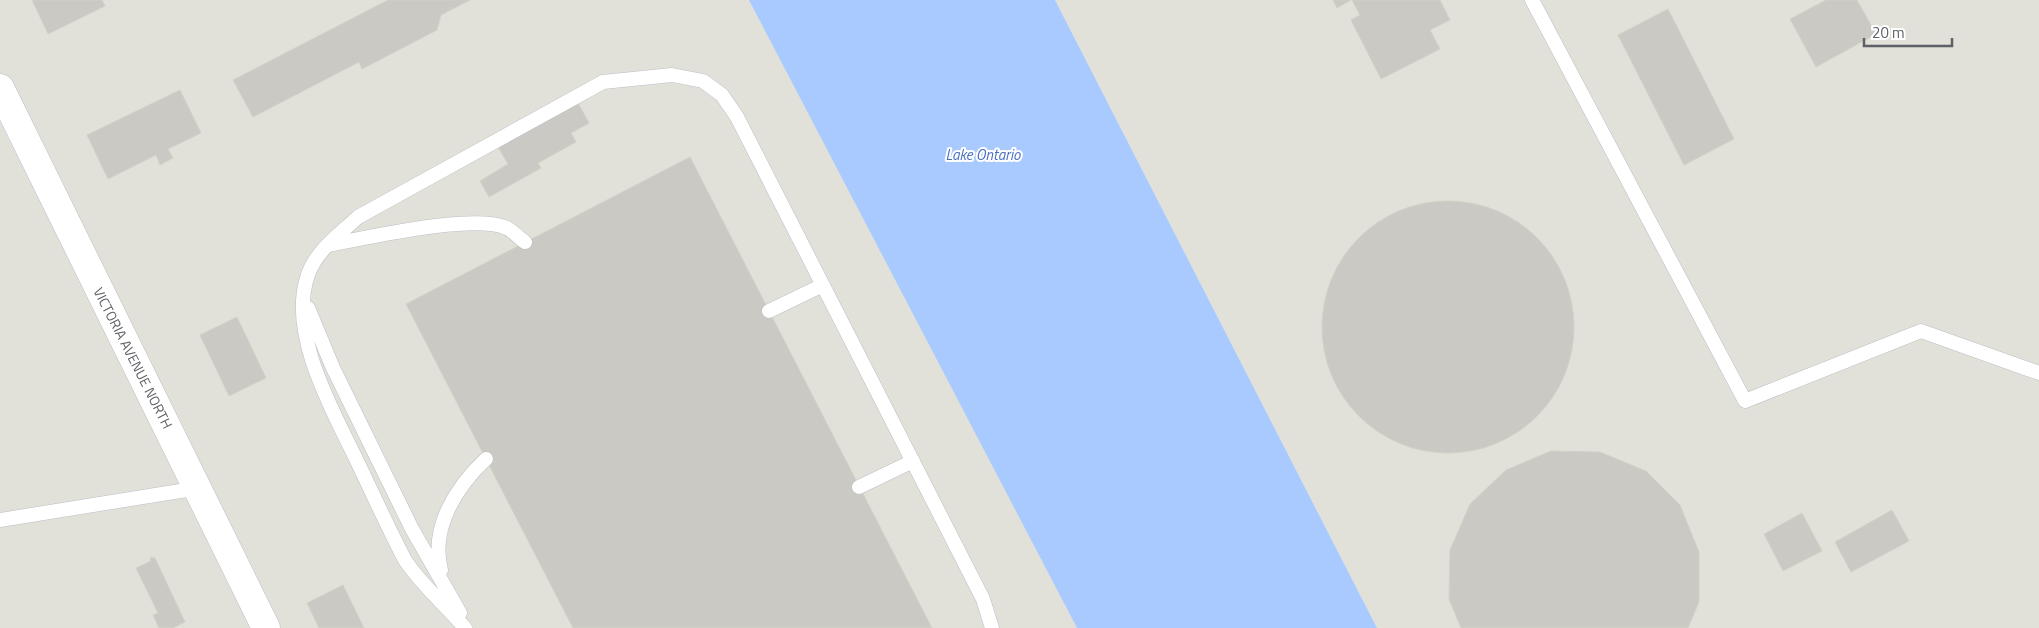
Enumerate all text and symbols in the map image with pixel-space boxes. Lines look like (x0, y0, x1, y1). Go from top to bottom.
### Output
scale bar (1864, 15, 1952, 47)
text: 20 m (1872, 21, 1905, 44)
water label: Lake Ontario (946, 143, 1021, 166)
street label: VICTORIA AVENUE NORTH (89, 283, 178, 432)

